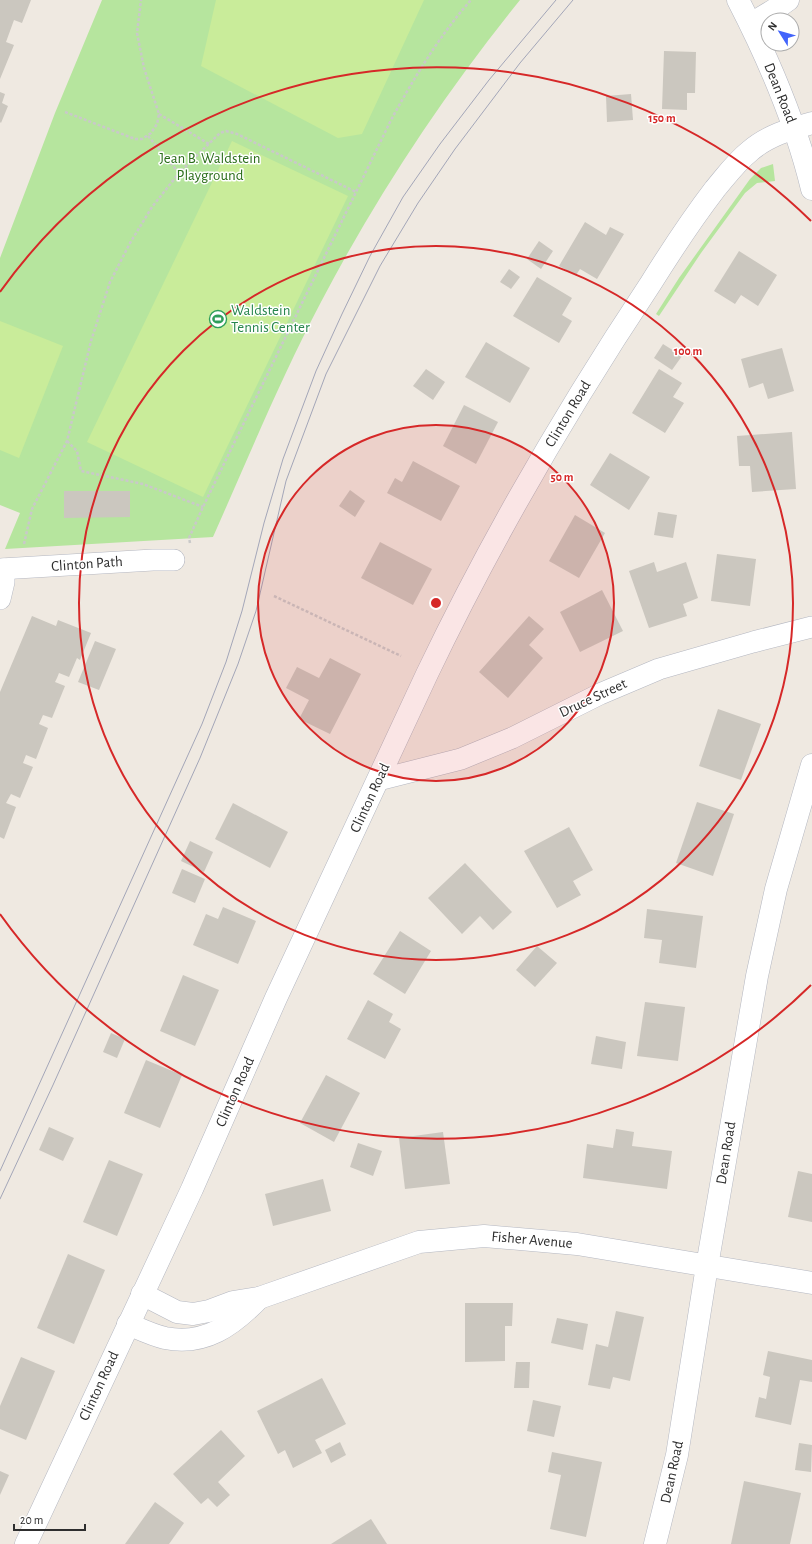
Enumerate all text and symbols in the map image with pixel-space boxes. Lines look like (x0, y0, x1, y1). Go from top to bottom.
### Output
north arrow (760, 12, 800, 52)
text: N (766, 20, 779, 33)
street label: Dean Road (761, 61, 799, 125)
text: 150 m (648, 112, 676, 124)
park label: Jean B. Waldstein Playground (159, 151, 261, 183)
place label: Waldstein Tennis Center (231, 303, 310, 335)
sports icon: Waldstein Tennis Center (208, 309, 228, 329)
text: 100 m (674, 345, 702, 357)
street label: Clinton Road (542, 378, 594, 450)
text: 50 m (551, 471, 574, 483)
street label: Clinton Path (51, 554, 123, 574)
centre of rings (429, 596, 443, 610)
street label: Druce Street (557, 676, 629, 720)
street label: Clinton Road (347, 761, 393, 835)
street label: Clinton Road (213, 1055, 257, 1129)
street label: Dean Road (714, 1120, 738, 1186)
street label: Fisher Avenue (491, 1229, 573, 1251)
street label: Clinton Road (76, 1349, 122, 1423)
street label: Dean Road (658, 1439, 686, 1505)
scale bar (14, 1506, 85, 1532)
text: 20 m (20, 1514, 43, 1526)

